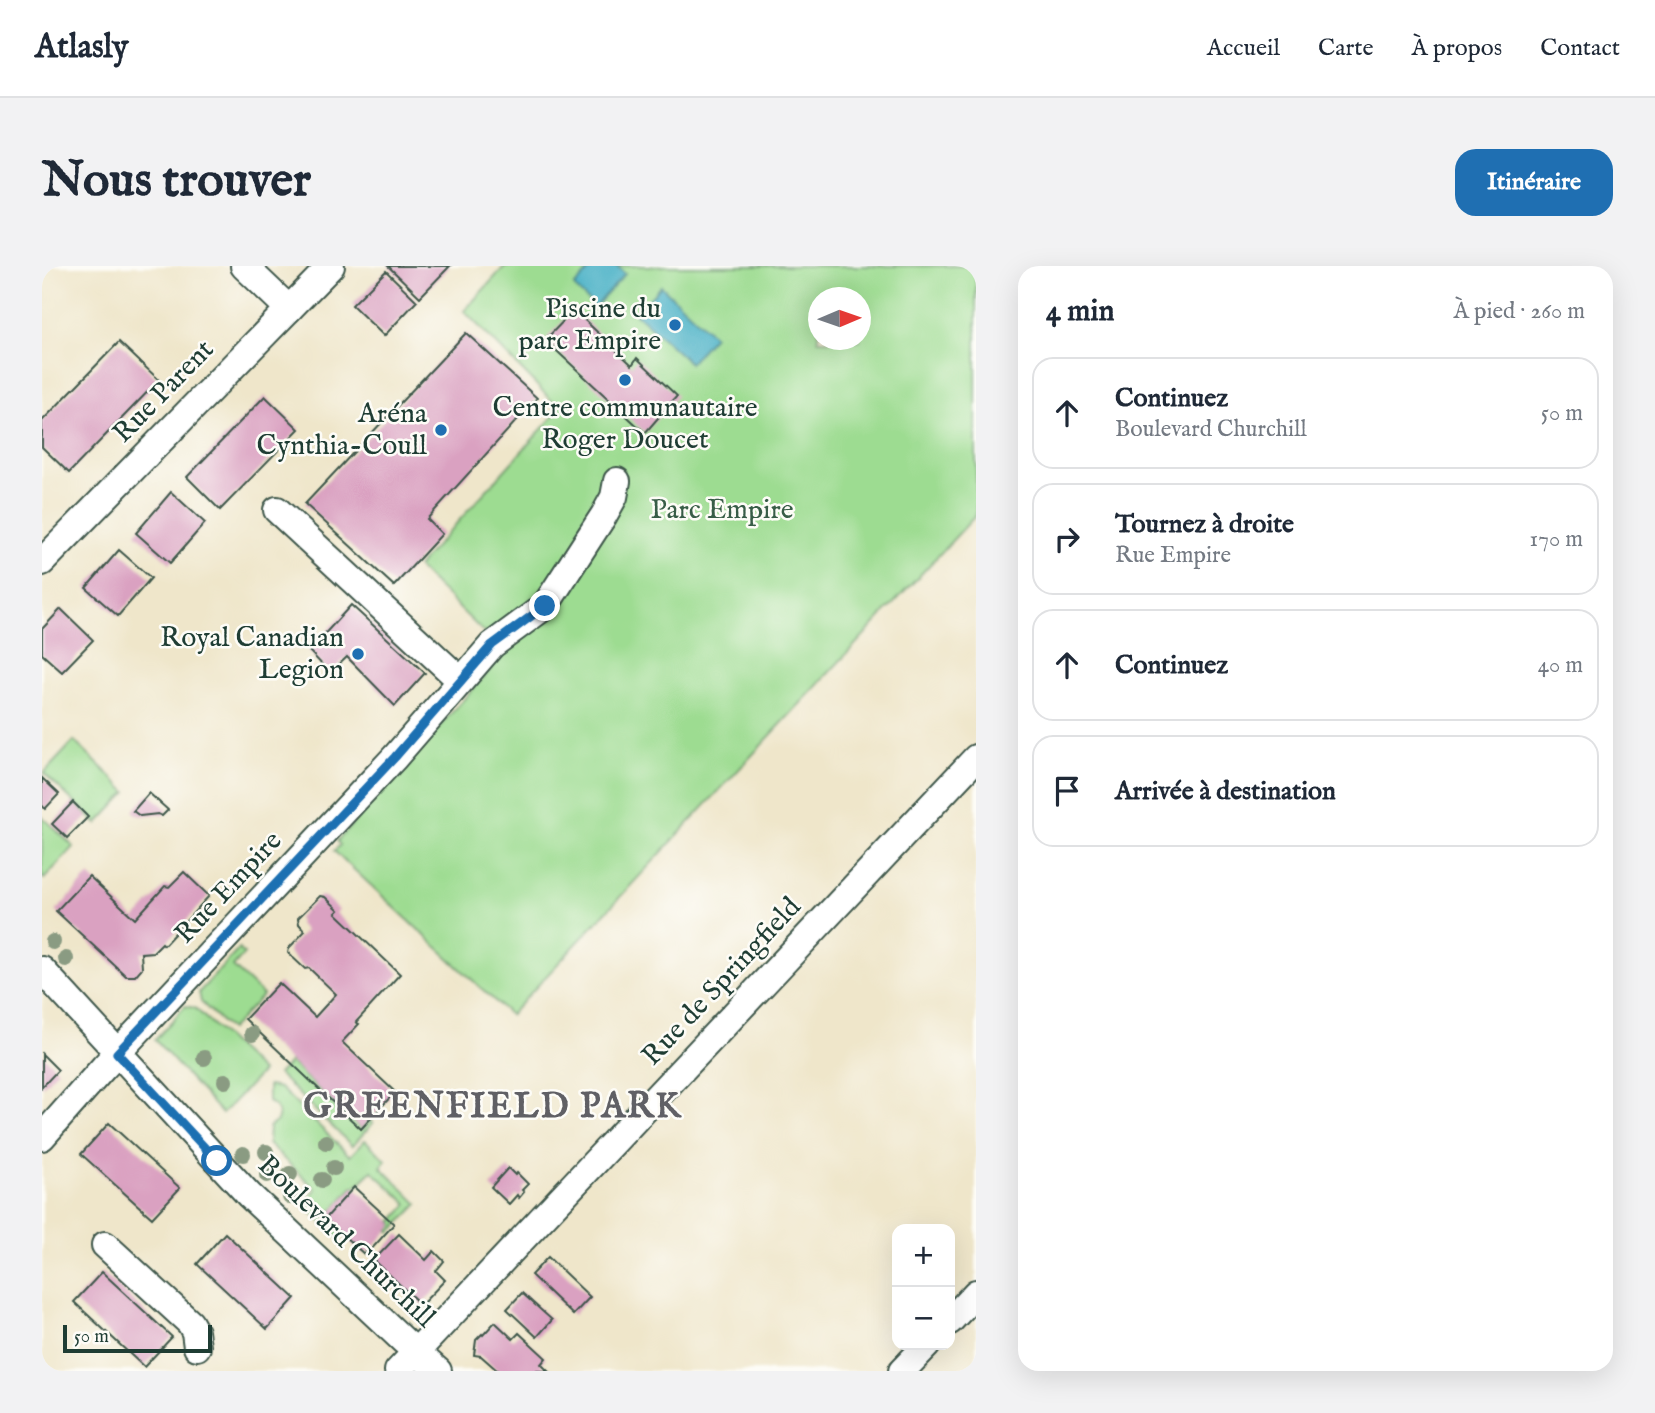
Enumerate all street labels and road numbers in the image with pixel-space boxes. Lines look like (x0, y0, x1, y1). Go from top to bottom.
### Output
street label: Rue Parent (106, 333, 222, 451)
street label: Rue Empire (168, 824, 290, 952)
street label: Rue de Springfield (635, 890, 809, 1073)
street label: Boulevard Churchill (250, 1148, 442, 1336)

